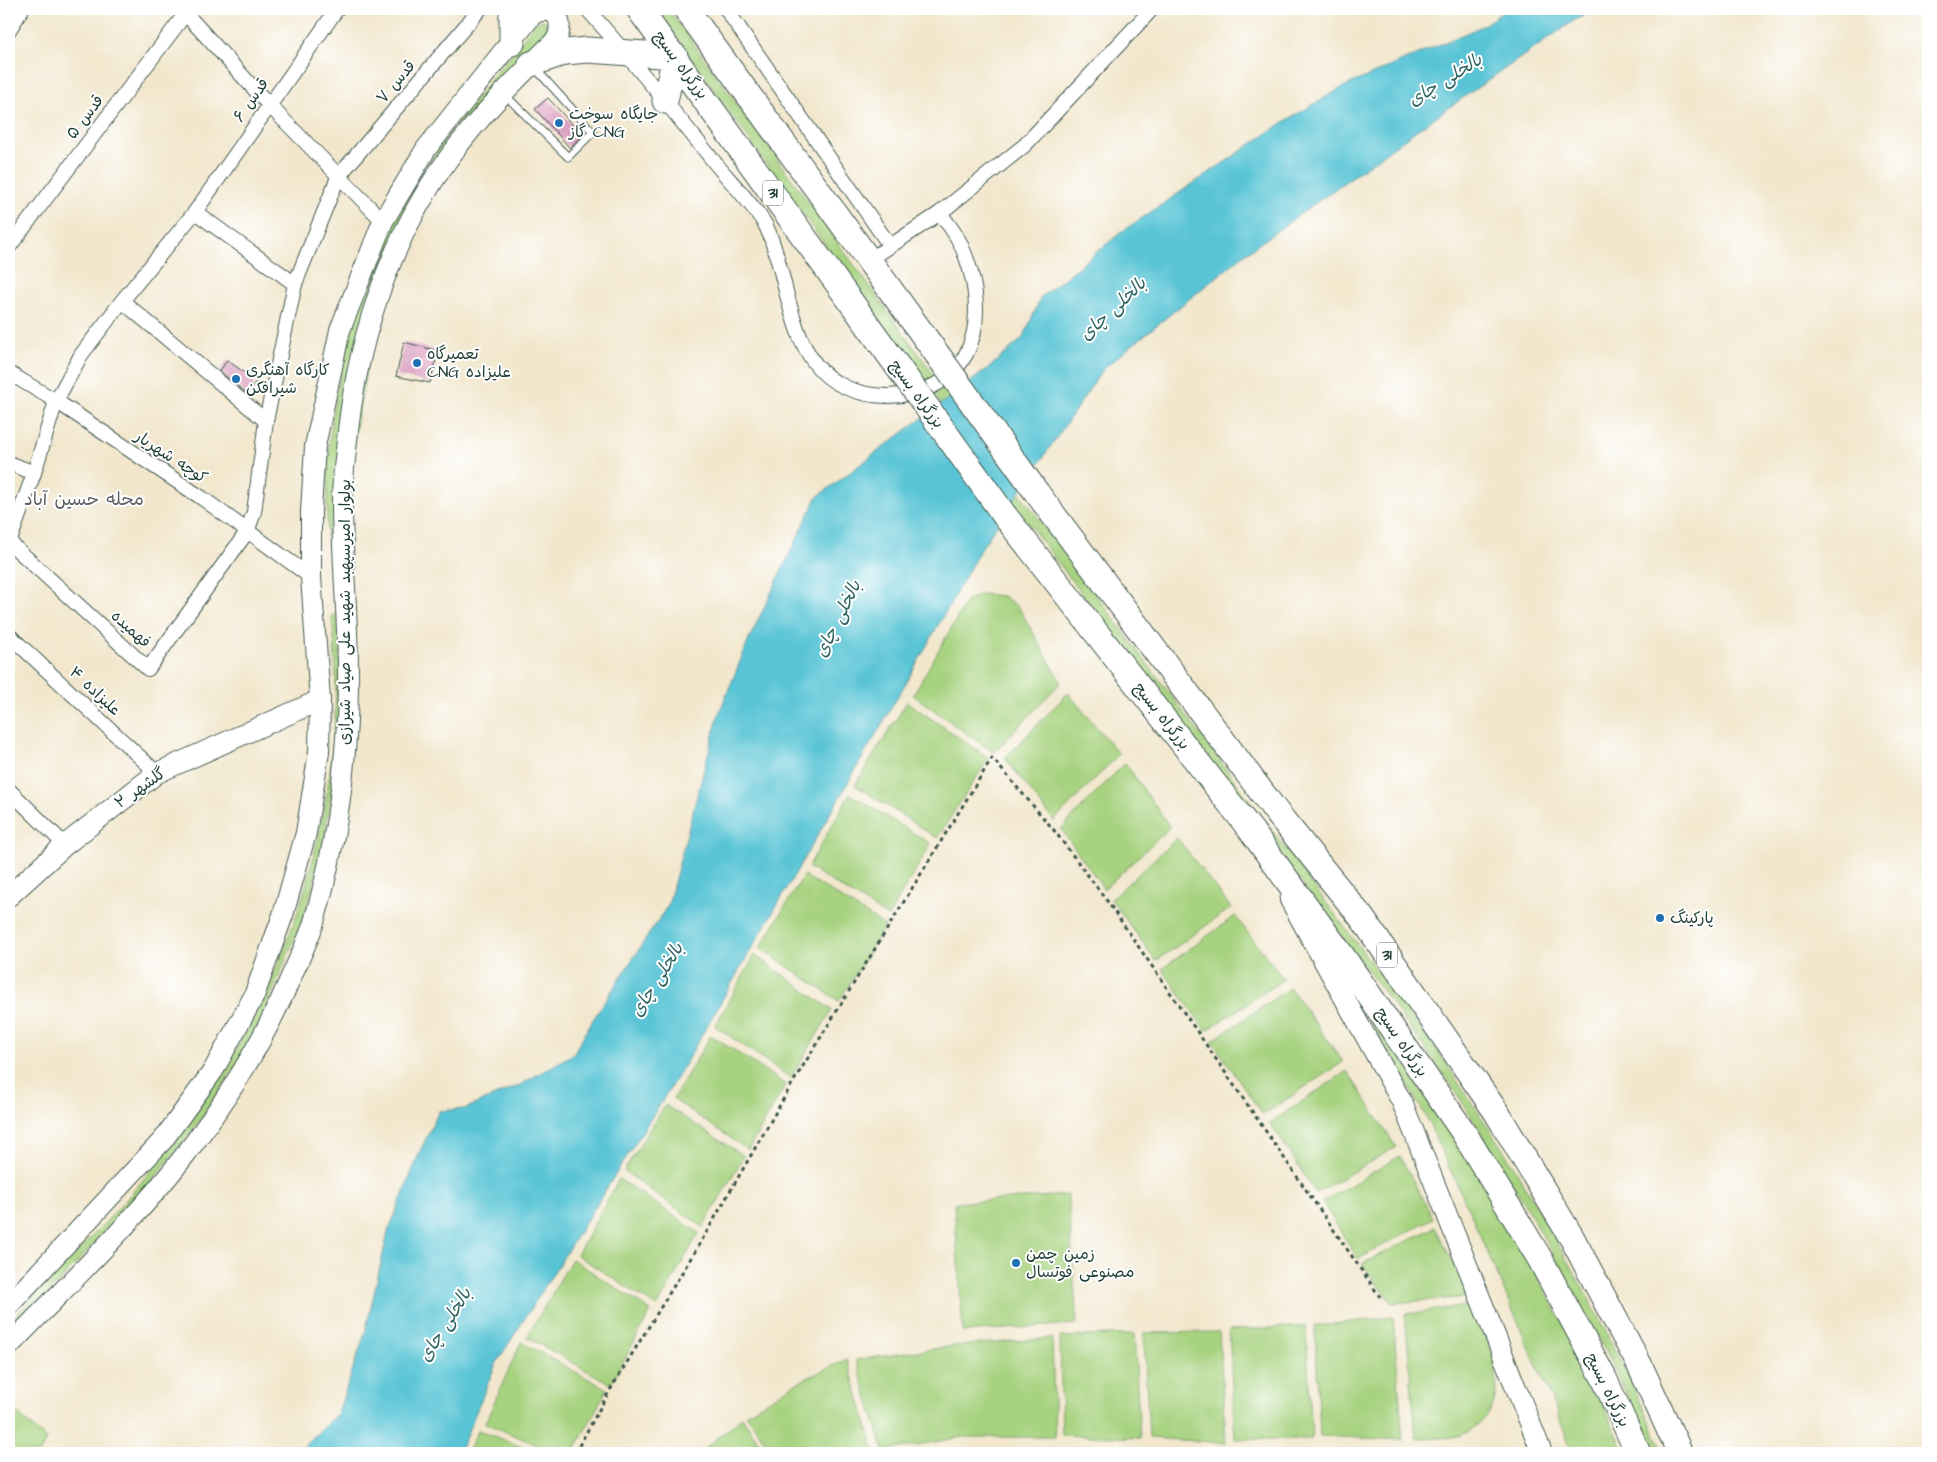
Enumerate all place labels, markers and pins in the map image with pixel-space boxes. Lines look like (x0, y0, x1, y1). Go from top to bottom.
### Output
place label: جایگاه سوخت گاز CNG (567, 103, 658, 143)
marker: جایگاه سوخت گاز CNG (553, 117, 565, 129)
place label: تعمیرگاه CNG علیزاده (427, 343, 511, 383)
marker: تعمیرگاه CNG علیزاده (411, 357, 423, 369)
place label: کارگاه آهنگری شیرافکن (246, 359, 330, 399)
marker: کارگاه آهنگری شیرافکن (230, 373, 242, 385)
place label: پارکینگ (1670, 907, 1714, 929)
marker: پارکینگ (1654, 912, 1666, 924)
place label: زمین چمن مصنوعی فوتسال (1026, 1243, 1134, 1283)
marker: زمین چمن مصنوعی فوتسال (1010, 1257, 1022, 1269)

